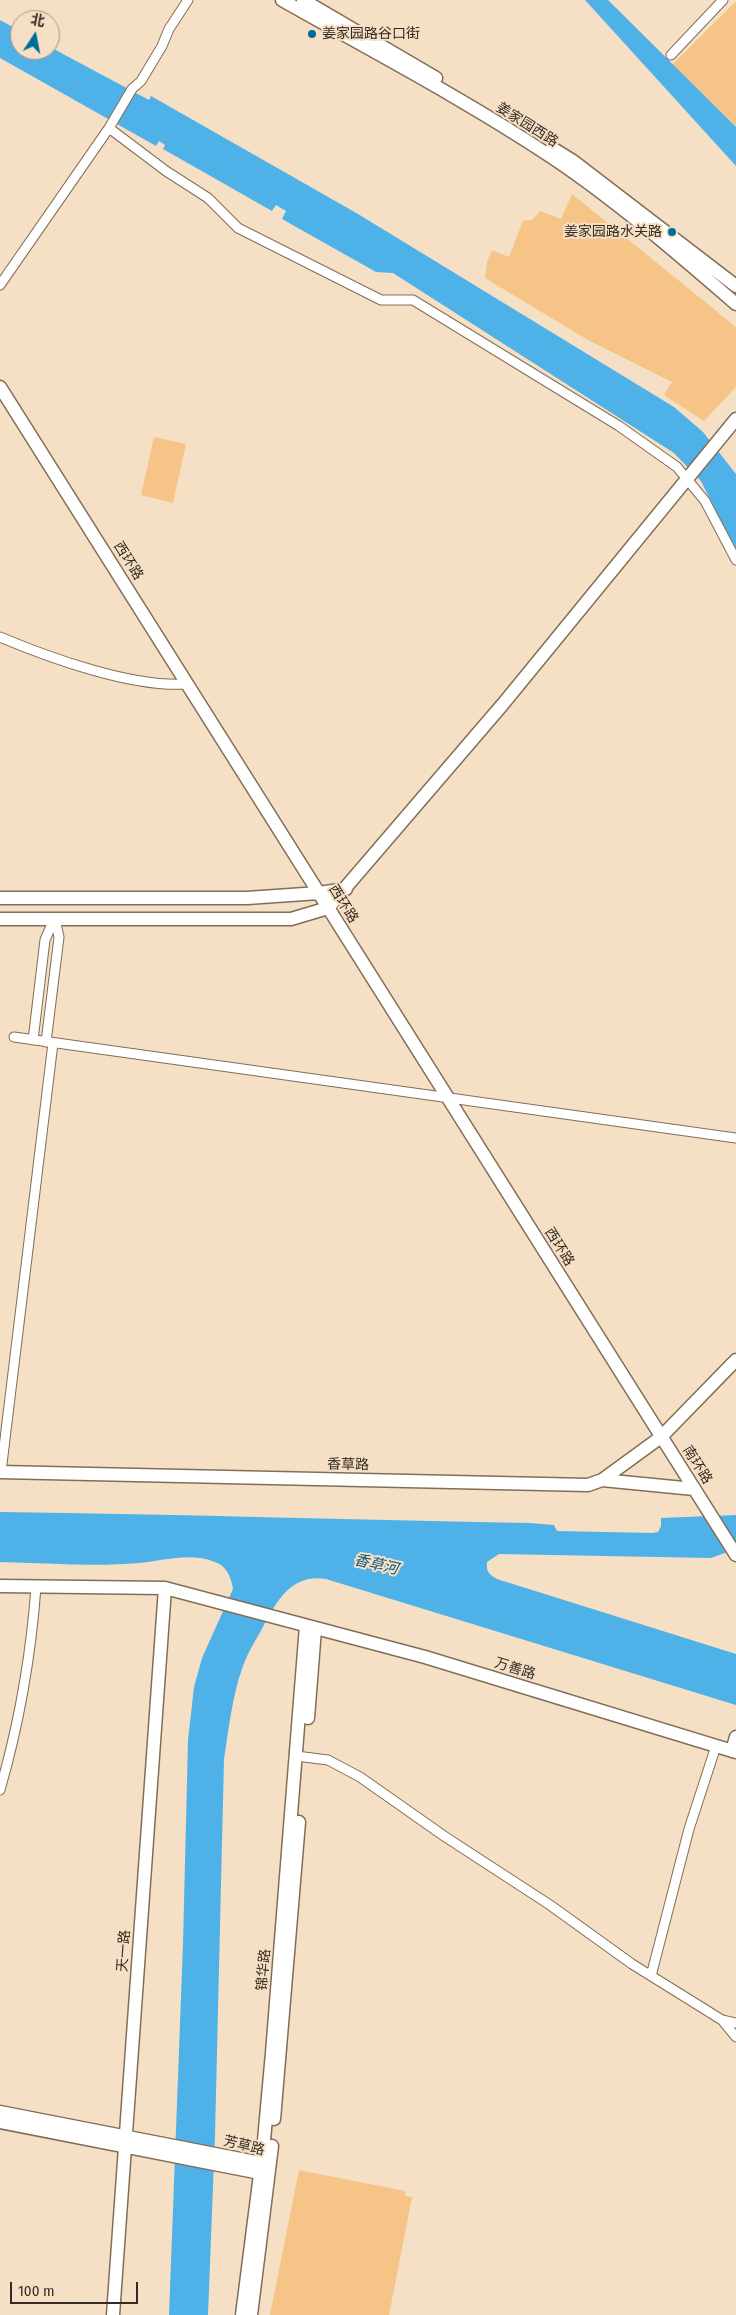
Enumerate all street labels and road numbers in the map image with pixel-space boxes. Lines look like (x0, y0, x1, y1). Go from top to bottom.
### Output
street label: 姜家园西路 (493, 99, 561, 151)
street label: 西环路 (110, 539, 146, 583)
street label: 西环路 (325, 882, 361, 926)
street label: 西环路 (541, 1225, 577, 1269)
street label: 南环路 (679, 1443, 715, 1487)
street label: 香草路 (327, 1456, 369, 1474)
street label: 万善路 (492, 1655, 538, 1683)
street label: 天一路 (114, 1929, 134, 1973)
street label: 锦华路 (254, 1948, 274, 1992)
street label: 芳草路 (222, 2133, 266, 2159)

